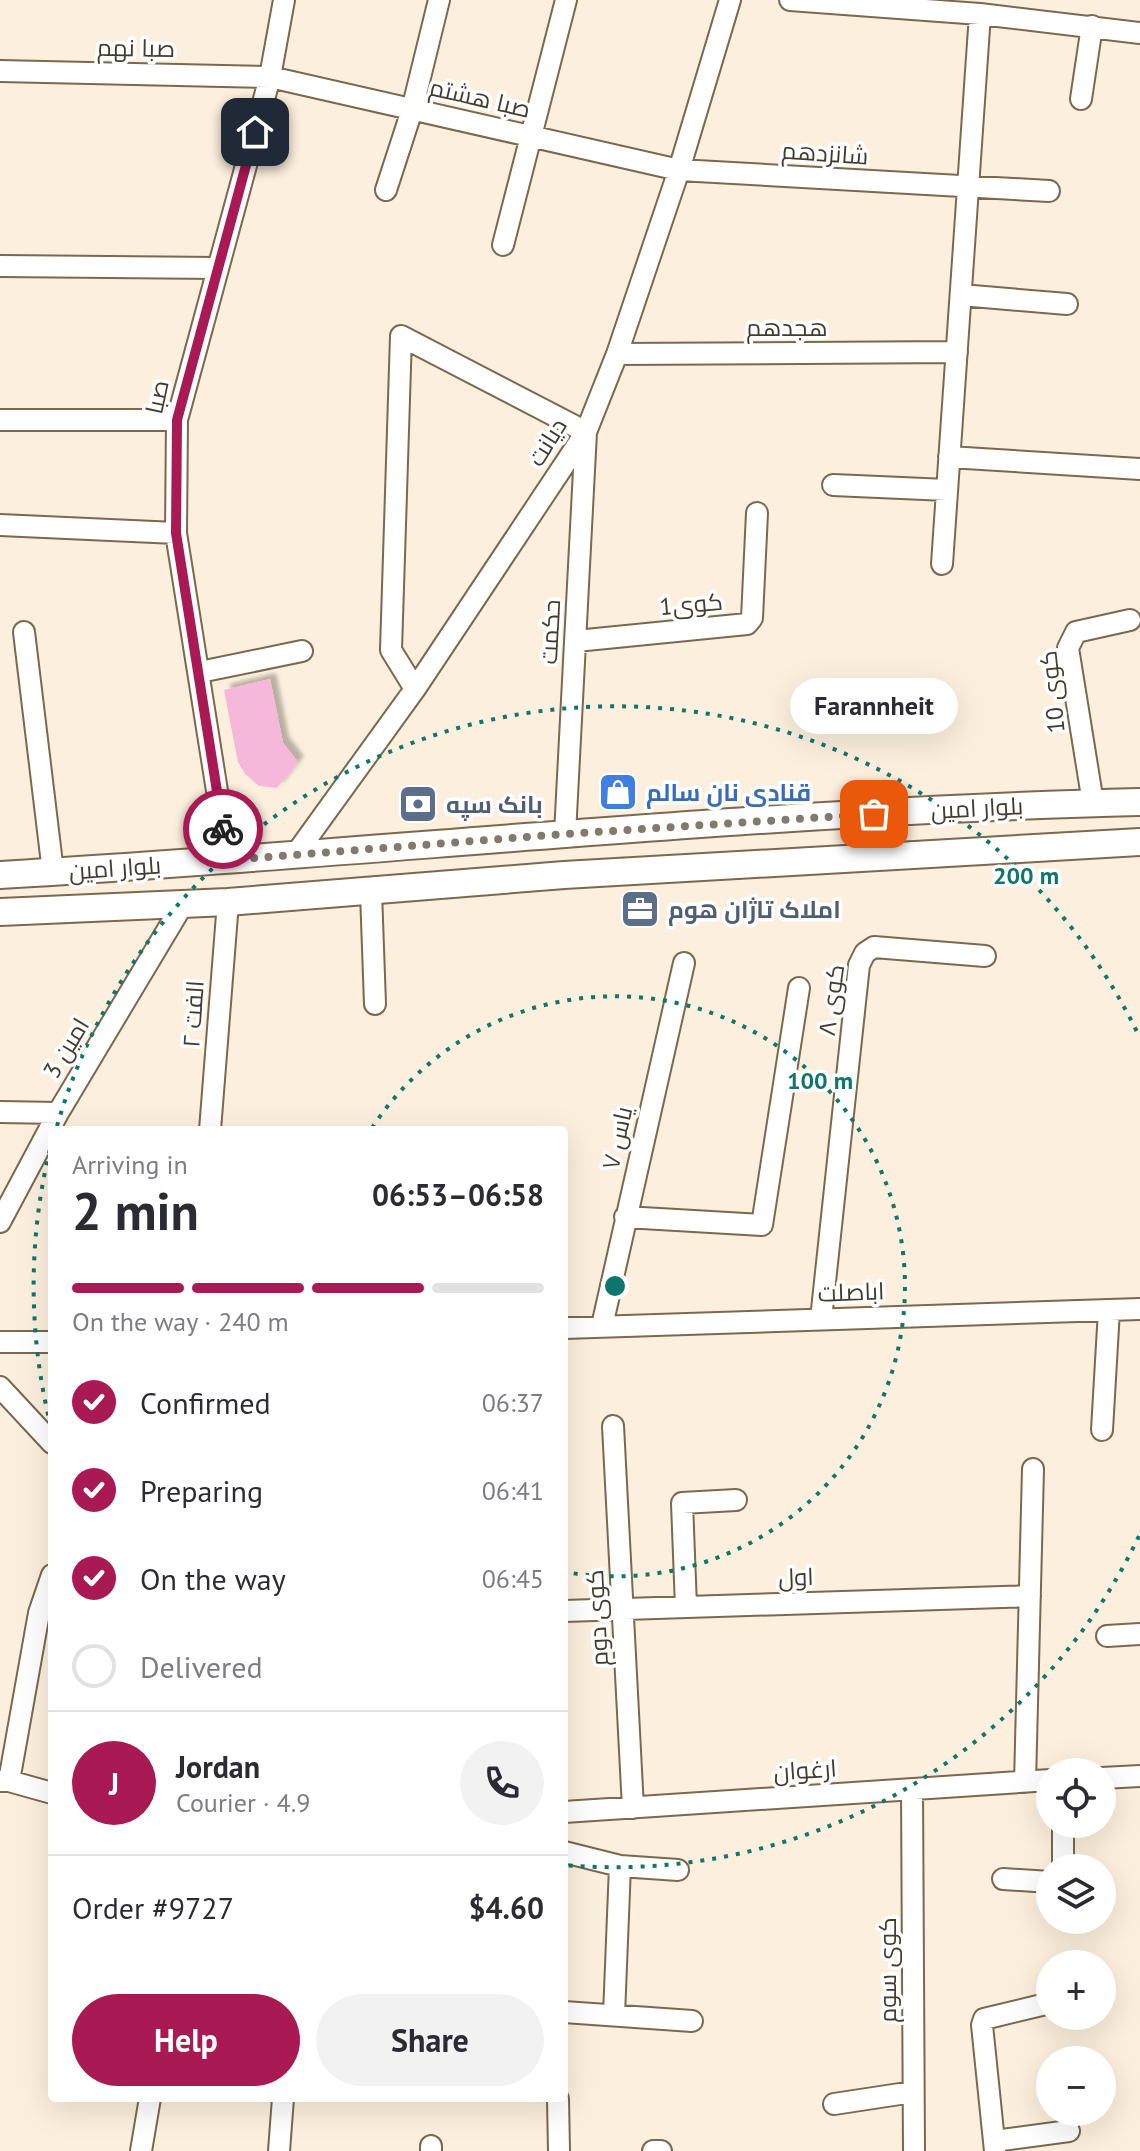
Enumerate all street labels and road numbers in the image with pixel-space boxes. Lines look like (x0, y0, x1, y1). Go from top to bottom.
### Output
street label: صبا نهم (97, 32, 175, 65)
street label: صبا هشتم (426, 71, 534, 126)
street label: شانزدهم (780, 135, 870, 172)
street label: هجدهم (746, 312, 828, 344)
street label: صبا (138, 377, 176, 417)
street label: دیانت (520, 412, 574, 472)
street label: کوی1 (658, 586, 724, 622)
street label: حکمت (533, 599, 567, 665)
street label: کوی 10 (1032, 649, 1072, 735)
street label: بلوار امین (930, 790, 1024, 826)
street label: بلوار امین (68, 849, 162, 887)
street label: کوی ۸ (811, 962, 851, 1038)
street label: الفت ۲ (175, 979, 211, 1049)
street label: امین 3 (36, 1012, 96, 1084)
street label: یاس ۷ (595, 1103, 639, 1173)
street label: اباصلت (817, 1275, 885, 1309)
street label: اول (778, 1561, 814, 1593)
street label: کوی دوم (579, 1569, 616, 1667)
street label: ارغوان (772, 1752, 838, 1788)
street label: کوی سوم (872, 1917, 904, 2023)

